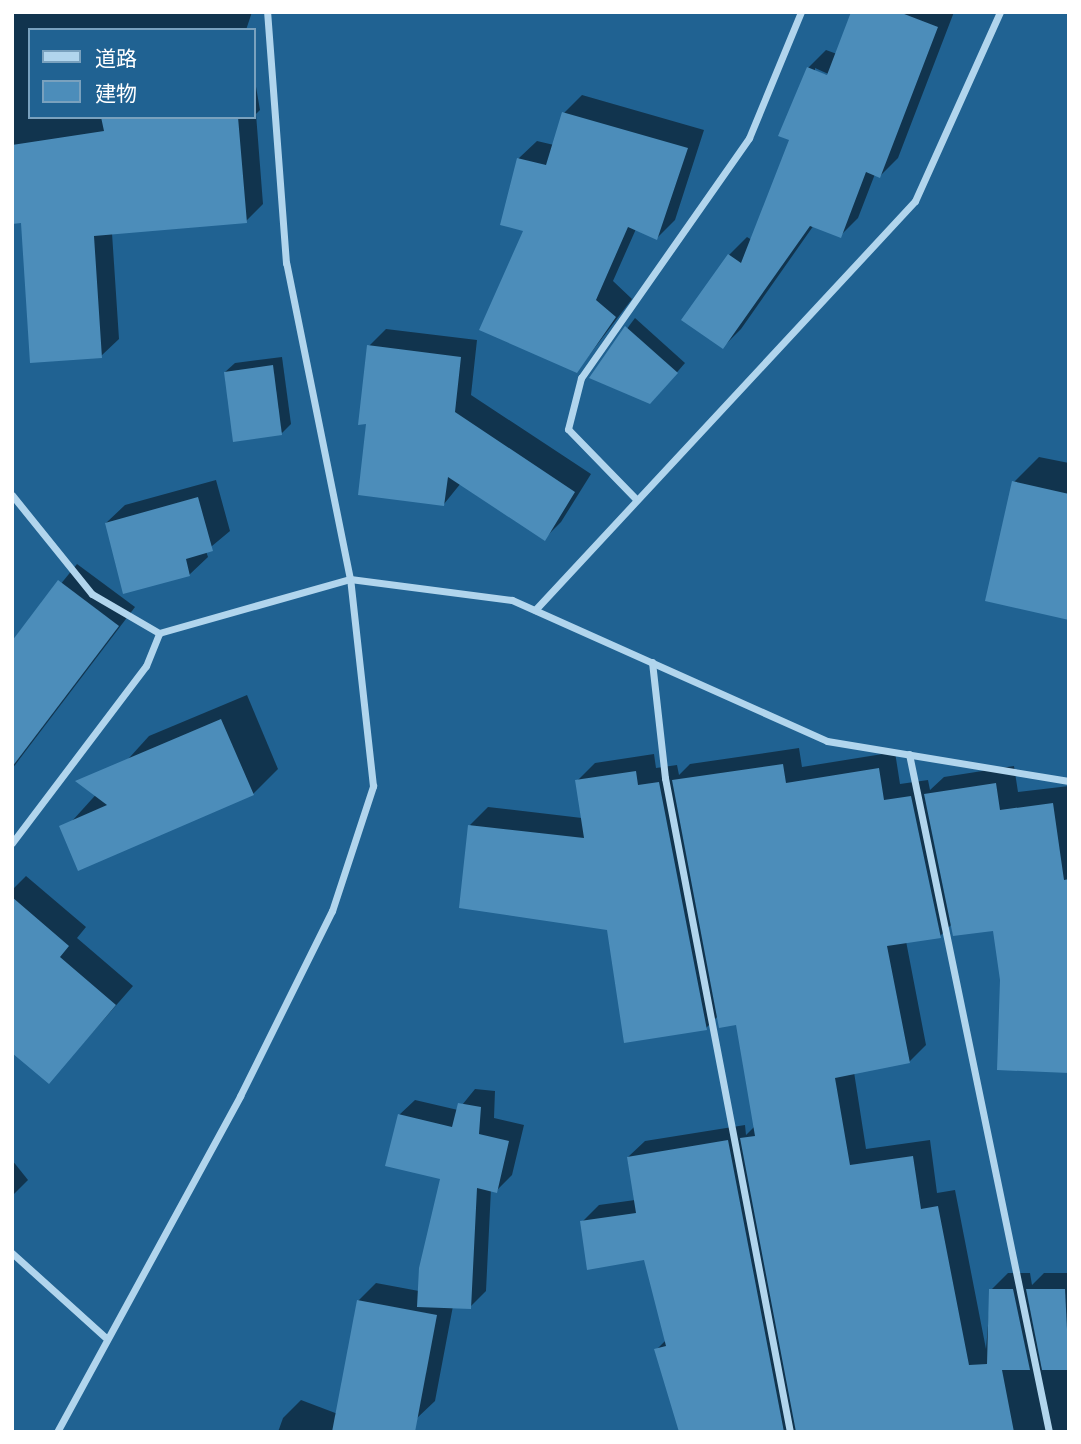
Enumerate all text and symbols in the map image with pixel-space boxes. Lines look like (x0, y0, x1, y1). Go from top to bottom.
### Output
legend (28, 28, 256, 119)
text: 道路 (95, 46, 137, 71)
text: 建物 (95, 81, 137, 106)

